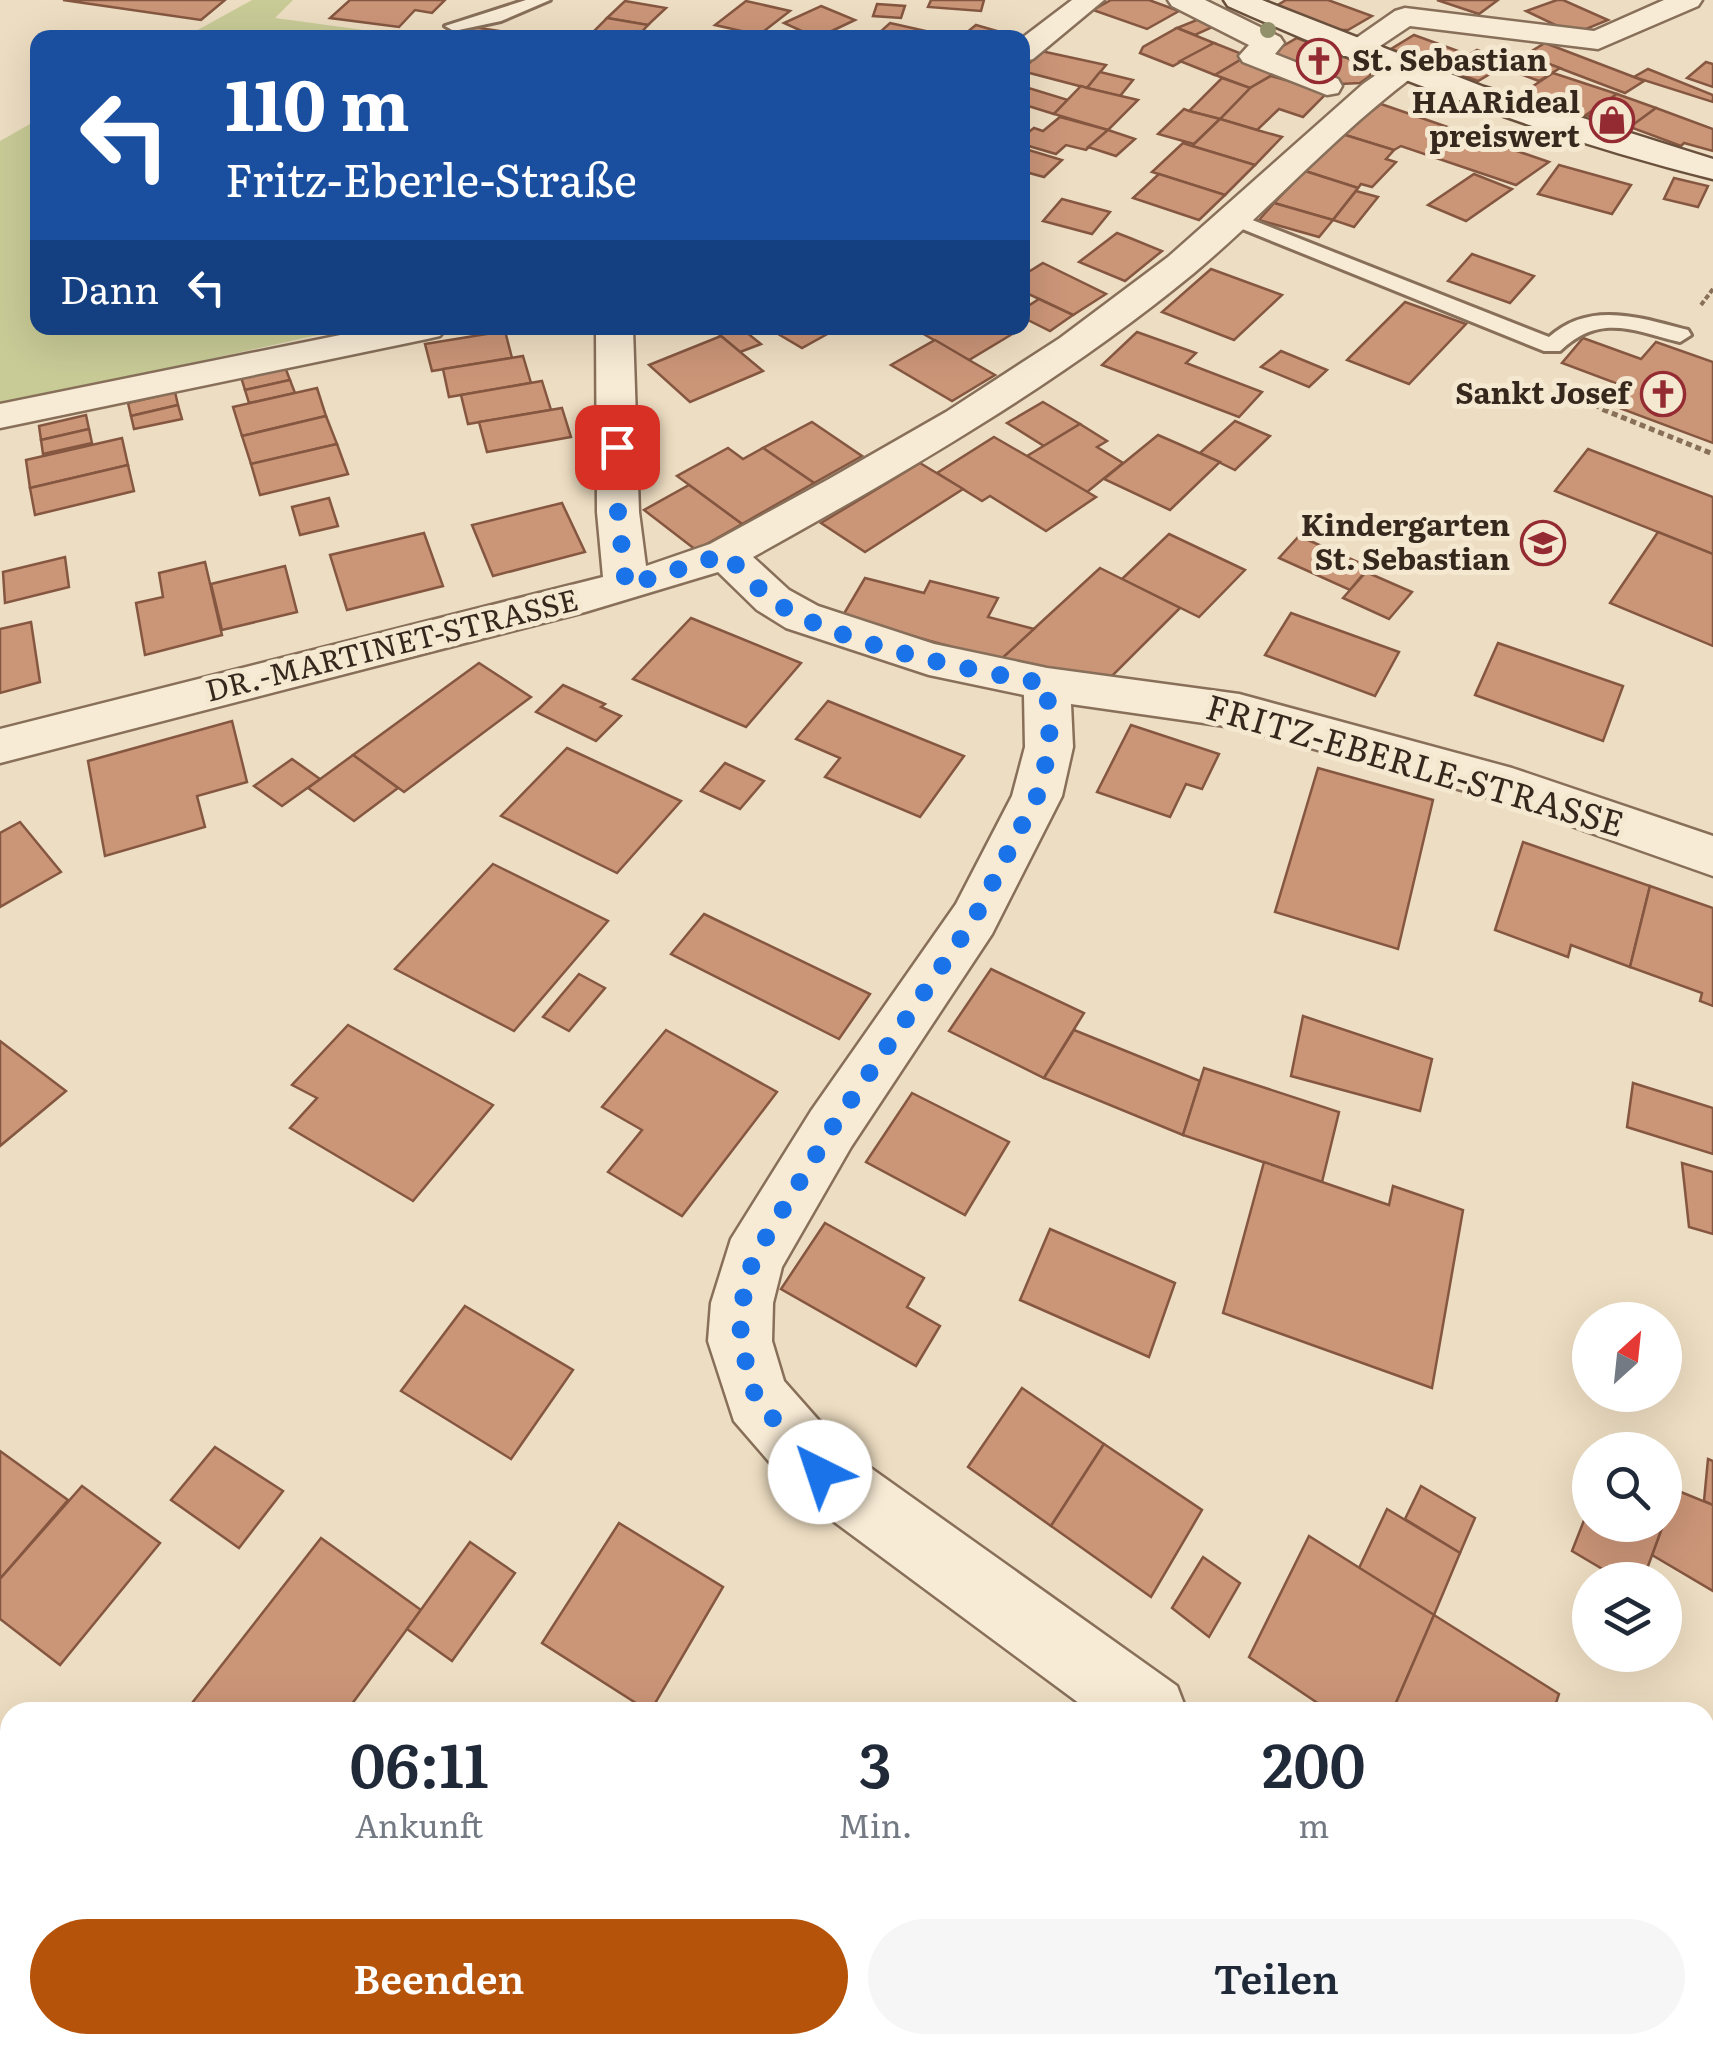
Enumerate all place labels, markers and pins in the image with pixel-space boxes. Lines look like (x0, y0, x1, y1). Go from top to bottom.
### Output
place label: St. Sebastian (1352, 36, 1547, 80)
church icon: St. Sebastian (1296, 38, 1342, 84)
place label: HAARideal preiswert (1411, 78, 1581, 156)
shop icon: HAARideal preiswert (1589, 97, 1635, 143)
place label: Sankt Josef (1455, 369, 1633, 413)
church icon: Sankt Josef (1640, 371, 1686, 417)
pin (575, 405, 660, 490)
place label: Kindergarten St. Sebastian (1301, 501, 1510, 579)
school or university icon: Kindergarten St. Sebastian (1520, 520, 1566, 566)

